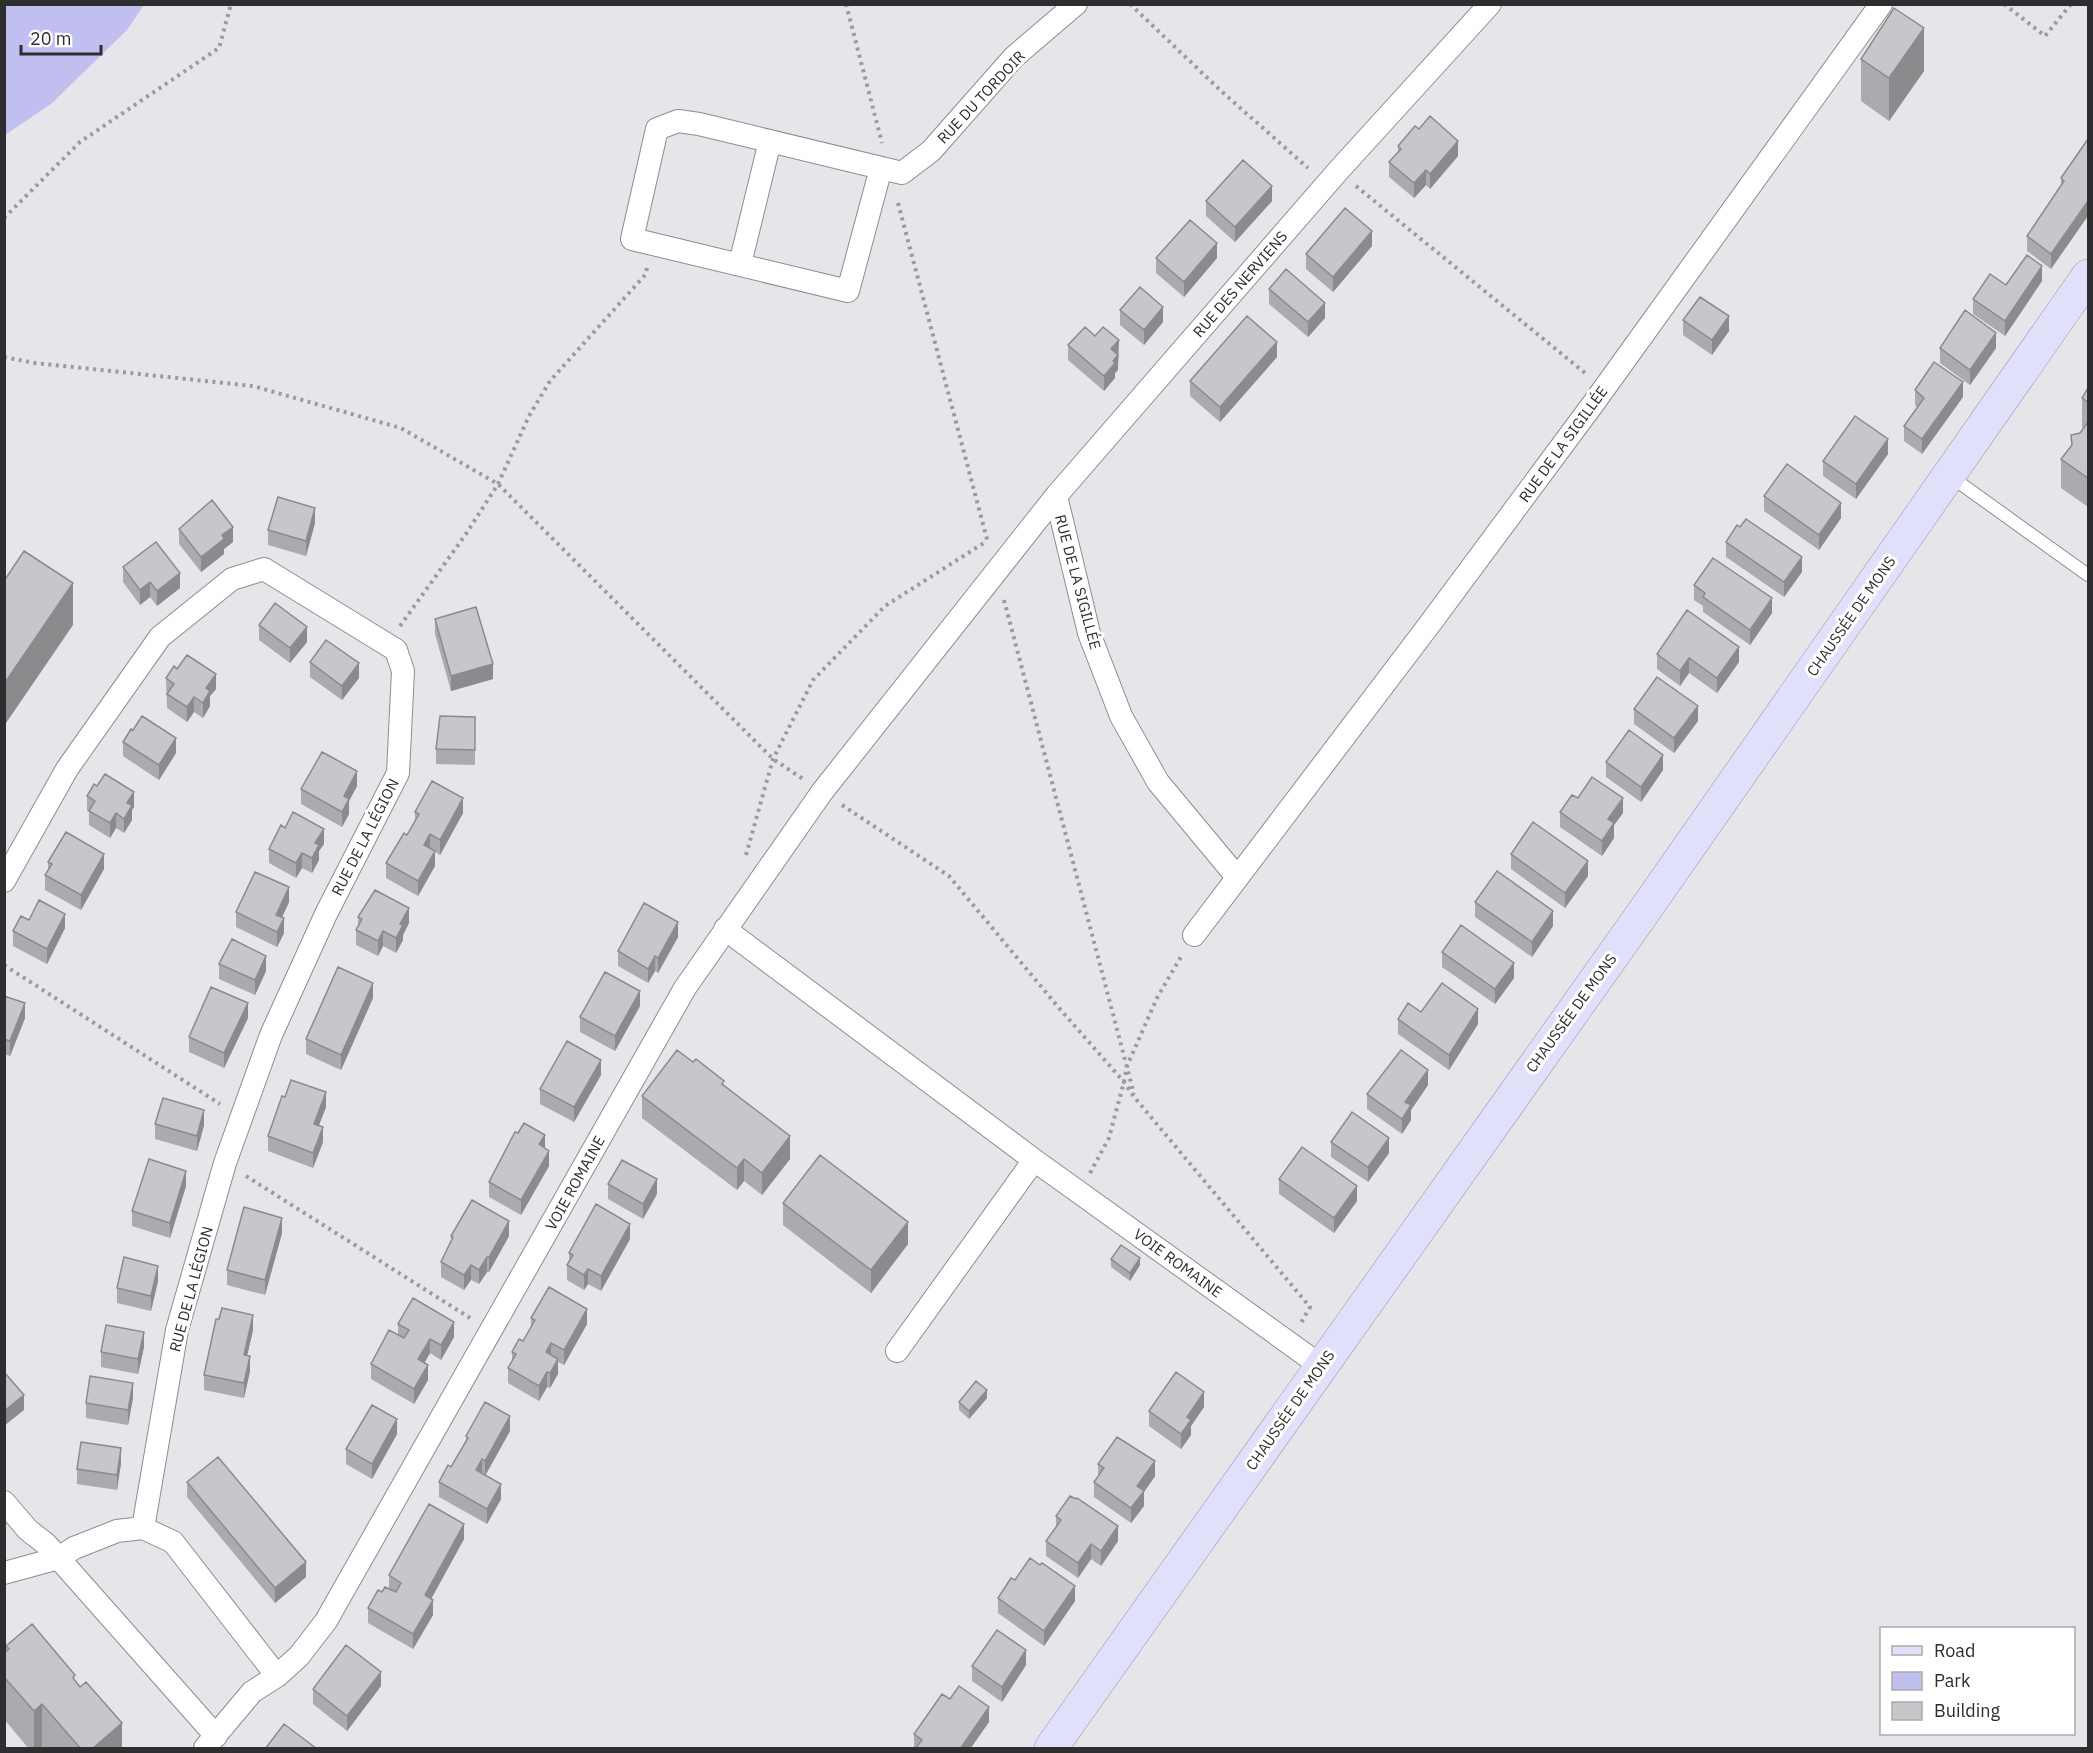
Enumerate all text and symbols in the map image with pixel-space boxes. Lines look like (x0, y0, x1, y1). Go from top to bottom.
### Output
scale bar (21, 18, 100, 56)
text: 20 m (30, 27, 72, 50)
street label: RUE DU TORDOIR (933, 46, 1029, 148)
street label: RUE DES NERVIENS (1189, 227, 1291, 341)
street label: RUE DE LA SIGILLÉE (1515, 382, 1611, 506)
street label: RUE DE LA SIGILLÉE (1051, 512, 1105, 652)
street label: CHAUSSÉE DE MONS (1802, 552, 1900, 680)
street label: RUE DE LA LÉGION (327, 775, 403, 899)
street label: CHAUSSÉE DE MONS (1521, 950, 1621, 1076)
street label: VOIE ROMAINE (541, 1132, 609, 1234)
street label: RUE DE LA LÉGION (165, 1224, 217, 1354)
street label: VOIE ROMAINE (1130, 1224, 1226, 1302)
street label: CHAUSSÉE DE MONS (1241, 1346, 1339, 1474)
legend (1880, 1627, 2075, 1735)
text: Road (1934, 1639, 1975, 1662)
text: Park (1934, 1669, 1971, 1692)
text: Building (1934, 1699, 2001, 1722)

